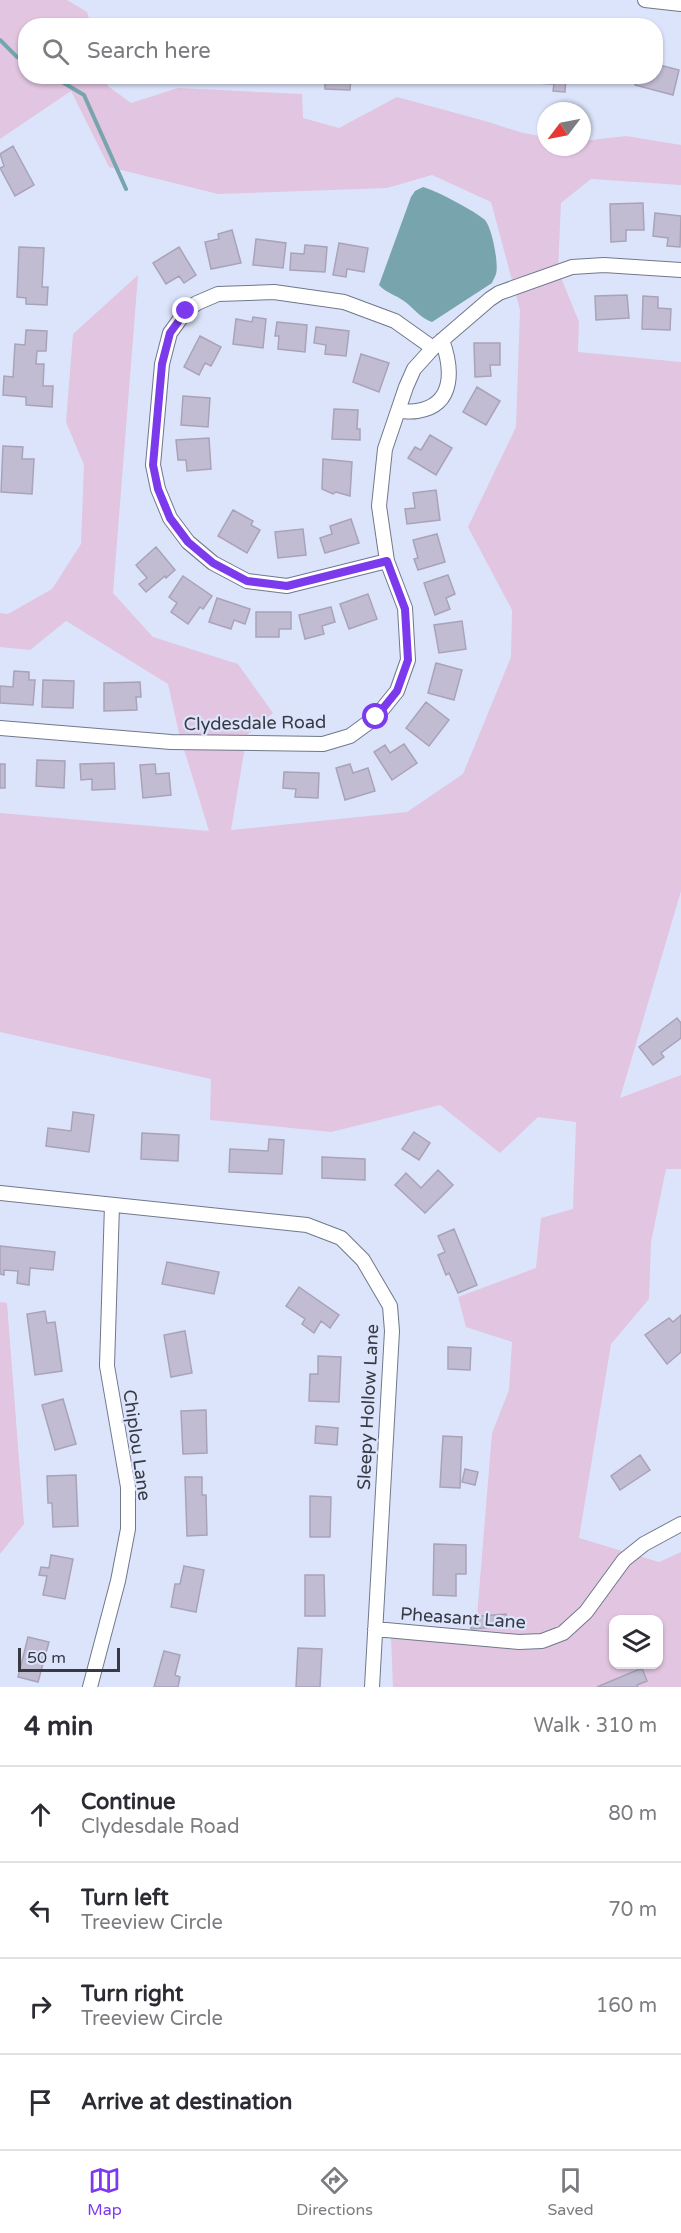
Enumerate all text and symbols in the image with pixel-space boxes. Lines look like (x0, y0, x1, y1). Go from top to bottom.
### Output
search box (18, 18, 663, 84)
icon: search (39, 35, 72, 68)
text: Search here (87, 38, 211, 64)
north arrow (537, 102, 591, 156)
route end (172, 297, 198, 323)
route start (362, 703, 388, 729)
street label: Clydesdale Road (183, 711, 327, 735)
street label: Sleepy Hollow Lane (353, 1324, 383, 1490)
street label: Chiplou Lane (118, 1388, 156, 1502)
street label: Pheasant Lane (399, 1603, 527, 1633)
map controls (609, 1615, 663, 1669)
button: layers (609, 1615, 663, 1669)
scale bar (18, 1645, 120, 1672)
text: 50 m (27, 1648, 66, 1668)
text: 4 min (24, 1711, 93, 1742)
text: Walk · 310 m (534, 1714, 657, 1738)
text: Continue (81, 1789, 176, 1815)
icon: ahead (24, 1798, 57, 1831)
text: 80 m (608, 1802, 657, 1826)
text: Clydesdale Road (81, 1815, 240, 1839)
text: Turn left (81, 1885, 169, 1911)
icon: left (24, 1894, 57, 1927)
text: 70 m (608, 1898, 657, 1922)
text: Treeview Circle (81, 1911, 223, 1935)
text: Turn right (81, 1981, 183, 2007)
icon: right (24, 1990, 57, 2023)
text: 160 m (596, 1994, 657, 2018)
text: Treeview Circle (81, 2007, 223, 2031)
icon: arrive (24, 2086, 57, 2119)
text: Arrive at destination (81, 2089, 292, 2115)
tab: Map (87, 2164, 122, 2220)
tab: Directions (296, 2164, 373, 2220)
tab: Saved (547, 2164, 594, 2220)

